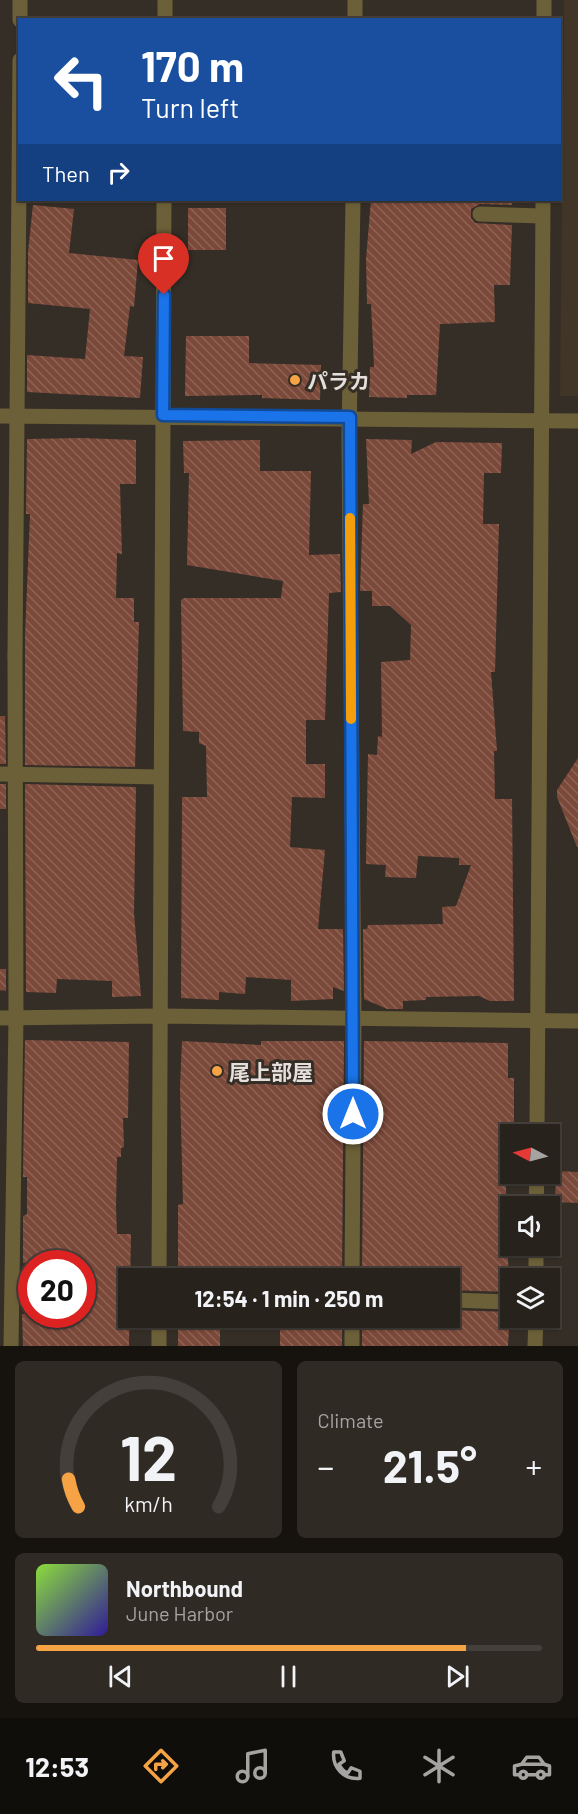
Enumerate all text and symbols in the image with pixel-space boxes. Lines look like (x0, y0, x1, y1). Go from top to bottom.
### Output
text: 170 m (141, 40, 244, 90)
icon: left (42, 42, 120, 120)
text: Turn left (141, 91, 239, 123)
icon: right (102, 156, 135, 189)
text: Then (42, 160, 90, 186)
pin (138, 233, 189, 295)
icon: arrive (147, 242, 180, 275)
place label: パラカ (307, 368, 370, 393)
marker: パラカ (288, 373, 302, 387)
place label: 尾上部屋 (229, 1059, 313, 1084)
marker: 尾上部屋 (210, 1064, 224, 1078)
position arrow (321, 1082, 385, 1146)
north arrow (500, 1124, 560, 1184)
map controls (500, 1124, 560, 1328)
button: sound (500, 1196, 560, 1256)
speed limit sign: 20 (18, 1250, 96, 1328)
button: layers (500, 1268, 560, 1328)
text: 12:54 · 1 min · 250 m (195, 1285, 383, 1311)
text: Climate (318, 1408, 384, 1432)
text: 12 (120, 1419, 177, 1493)
text: 21.5° (383, 1438, 477, 1492)
text: − (318, 1446, 334, 1486)
text: + (526, 1446, 542, 1486)
text: km/h (124, 1491, 173, 1516)
text: Northbound (126, 1575, 243, 1601)
text: June Harbor (126, 1601, 233, 1625)
icon: previous (104, 1660, 137, 1693)
icon: pause (272, 1660, 305, 1693)
icon: next (441, 1660, 474, 1693)
icon: directions (140, 1745, 182, 1787)
icon: music (232, 1745, 274, 1787)
icon: phone (325, 1745, 367, 1787)
icon: climate (418, 1745, 460, 1787)
icon: car (511, 1745, 553, 1787)
text: 12:53 (25, 1750, 89, 1782)

